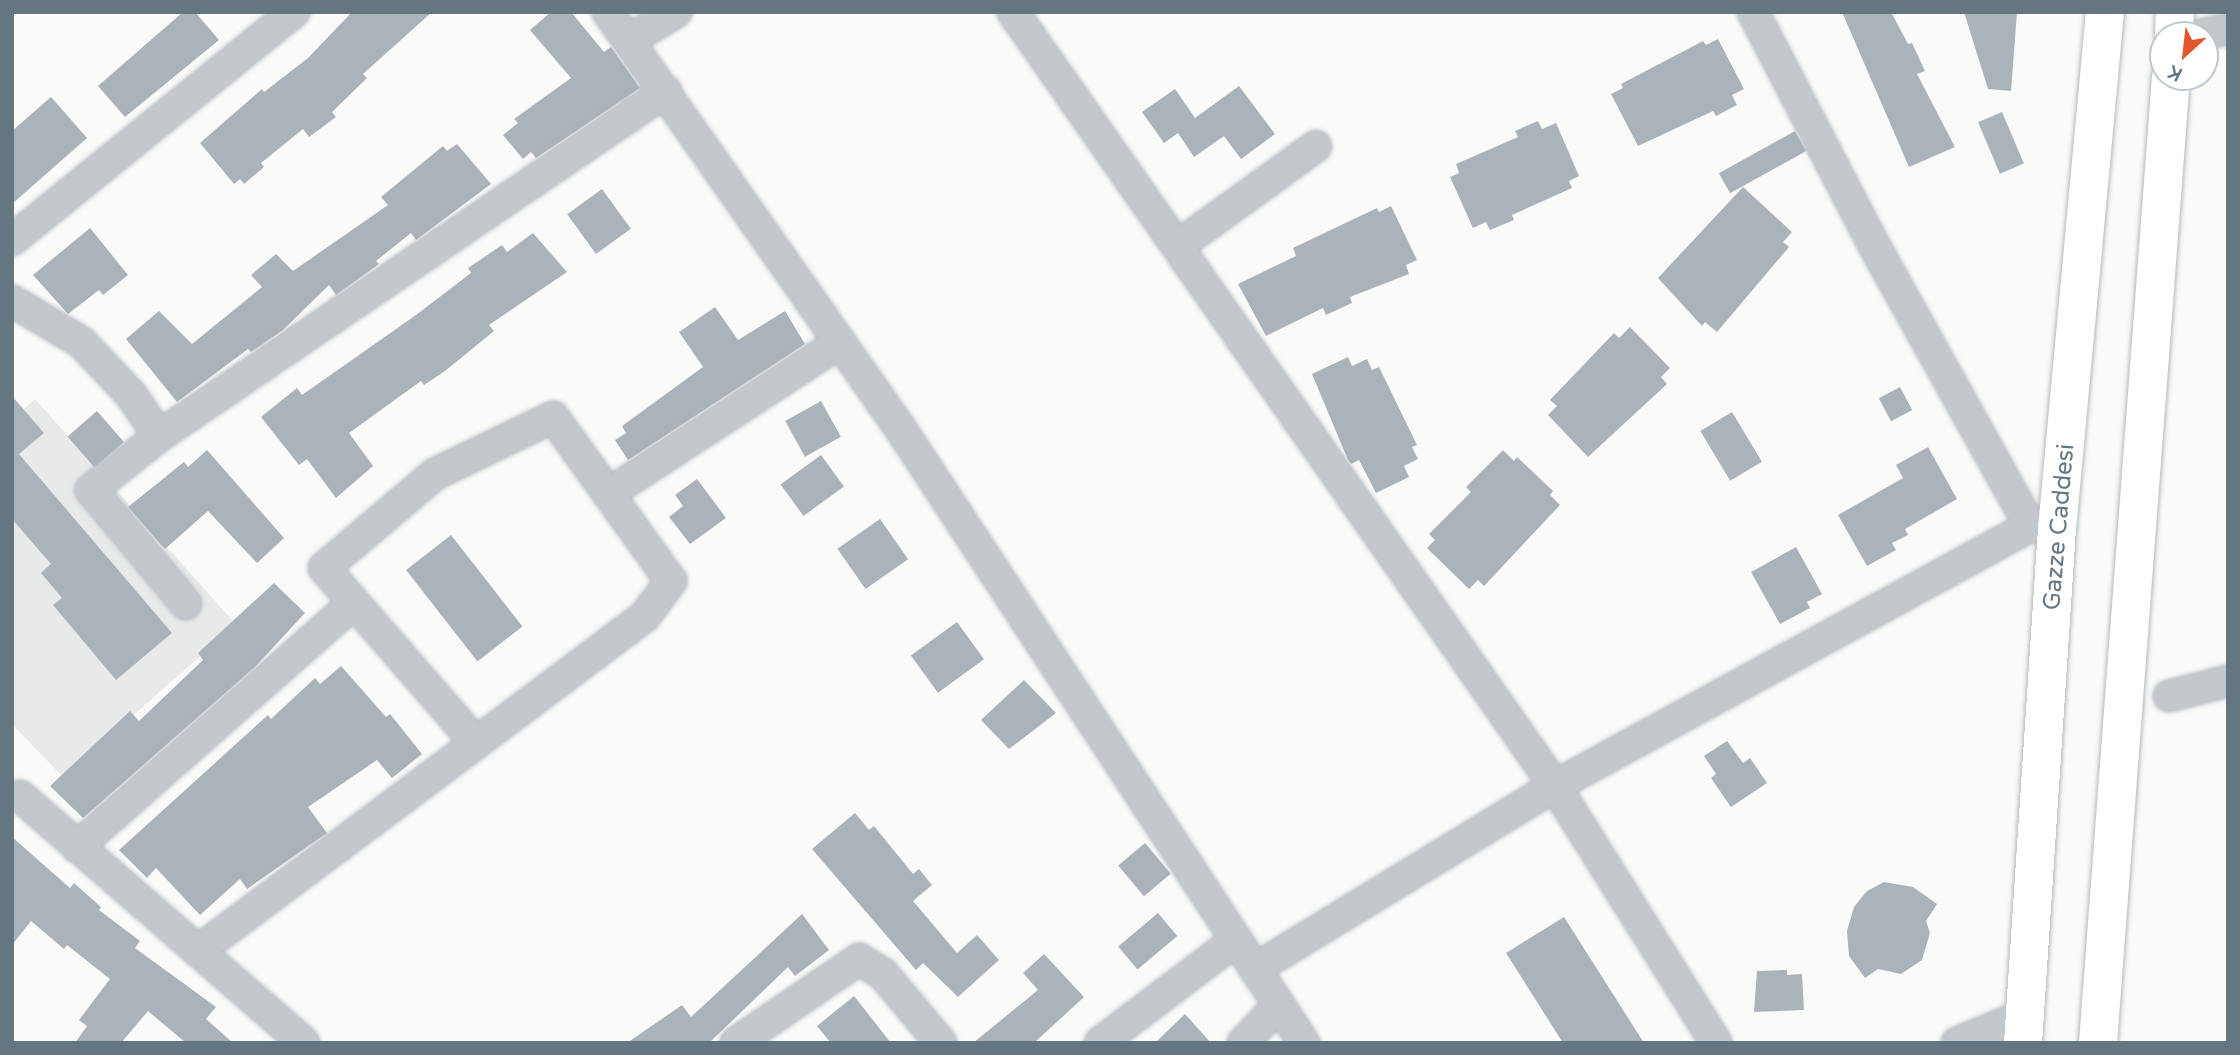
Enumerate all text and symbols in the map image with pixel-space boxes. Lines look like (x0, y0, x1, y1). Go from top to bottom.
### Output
north arrow (2149, 21, 2219, 91)
text: K (2165, 60, 2186, 86)
street label: Gazze Caddesi (2037, 443, 2081, 611)

